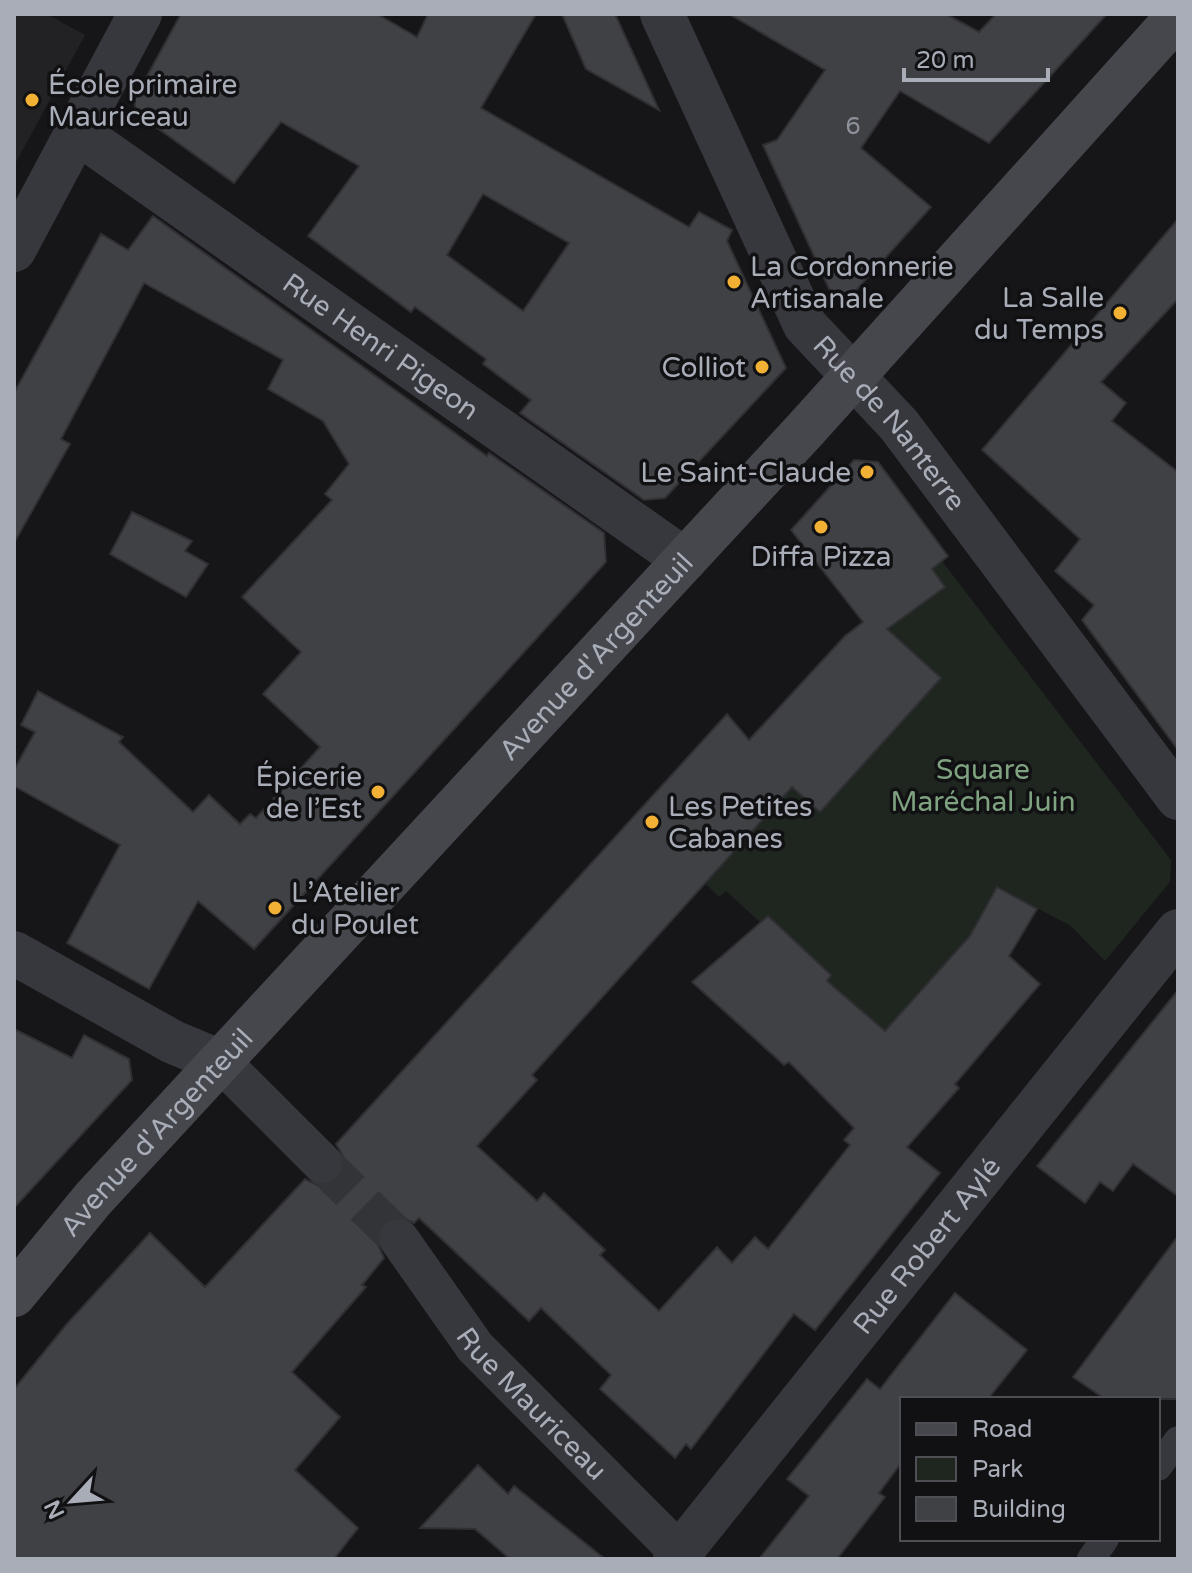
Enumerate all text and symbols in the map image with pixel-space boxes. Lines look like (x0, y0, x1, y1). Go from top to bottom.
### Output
scale bar (904, 32, 1048, 82)
text: 20 m (916, 46, 974, 75)
place label: École primaire Mauriceau (48, 68, 237, 134)
marker: École primaire Mauriceau (23, 91, 41, 109)
house number: 6 (845, 112, 861, 141)
place label: La Cordonnerie Artisanale (750, 250, 954, 316)
street label: Rue Henri Pigeon (276, 266, 485, 428)
marker: La Cordonnerie Artisanale (725, 273, 743, 291)
place label: La Salle du Temps (974, 281, 1104, 347)
marker: La Salle du Temps (1111, 304, 1129, 322)
street label: Rue de Nanterre (806, 329, 973, 517)
place label: Colliot (661, 351, 746, 385)
marker: Colliot (753, 358, 771, 376)
place label: Le Saint-Claude (640, 456, 851, 490)
marker: Le Saint-Claude (858, 463, 876, 481)
marker: Diffa Pizza (812, 518, 830, 536)
place label: Diffa Pizza (750, 540, 892, 574)
street label: Avenue d'Argenteuil (492, 546, 701, 768)
park label: Square Maréchal Juin (890, 753, 1076, 819)
place label: Épicerie de l’Est (255, 760, 362, 826)
marker: Épicerie de l’Est (369, 783, 387, 801)
place label: Les Petites Cabanes (668, 790, 812, 856)
marker: Les Petites Cabanes (643, 813, 661, 831)
place label: L’Atelier du Poulet (291, 876, 419, 942)
marker: L’Atelier du Poulet (266, 899, 284, 917)
street label: Avenue d'Argenteuil (53, 1022, 260, 1244)
street label: Rue Robert Aylé (846, 1150, 1008, 1341)
street label: Rue Mauriceau (448, 1321, 614, 1488)
legend (900, 1397, 1160, 1541)
text: Road (972, 1415, 1032, 1444)
text: Park (972, 1455, 1023, 1484)
north arrow (32, 1461, 112, 1541)
text: Building (972, 1495, 1066, 1524)
text: N (39, 1496, 70, 1523)

